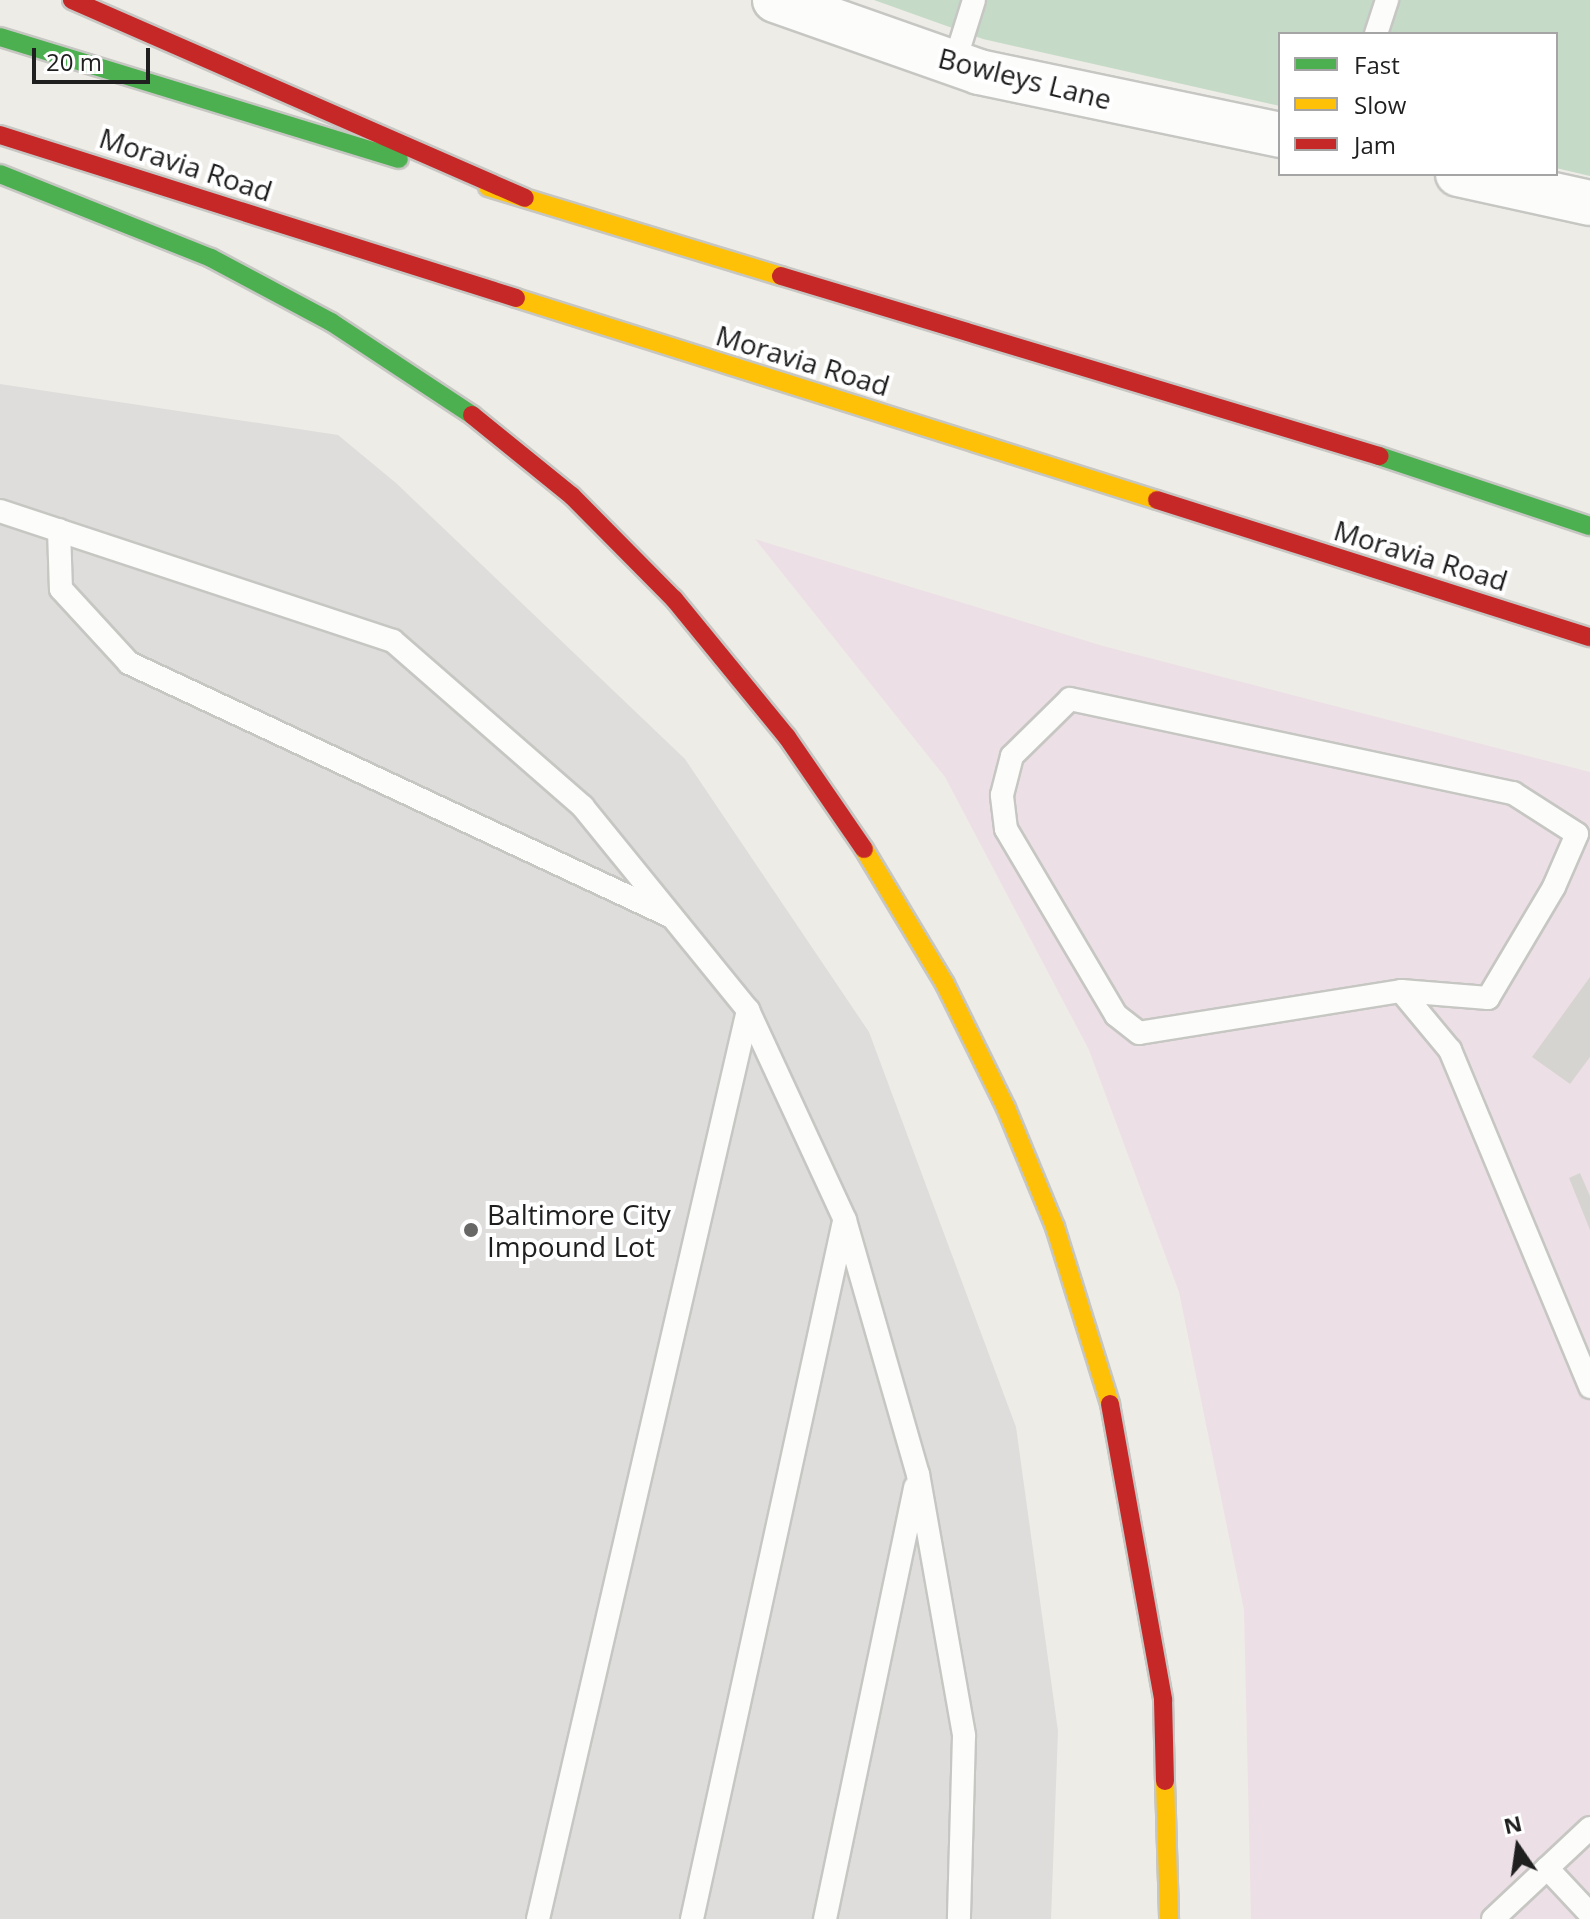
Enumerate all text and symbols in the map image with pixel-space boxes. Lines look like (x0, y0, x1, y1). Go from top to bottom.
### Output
scale bar (36, 32, 154, 82)
legend (1278, 32, 1558, 176)
street label: Bowleys Lane (935, 40, 1115, 116)
text: 20 m (46, 45, 102, 78)
text: Fast (1354, 48, 1400, 81)
text: Slow (1354, 88, 1406, 121)
street label: Moravia Road (95, 120, 277, 208)
text: Jam (1354, 128, 1396, 161)
street label: Moravia Road (712, 318, 894, 402)
street label: Moravia Road (1330, 513, 1512, 597)
place label: Baltimore City Impound Lot (487, 1197, 671, 1263)
marker: Baltimore City Impound Lot (462, 1221, 480, 1239)
north arrow (1478, 1807, 1558, 1887)
text: N (1501, 1807, 1525, 1840)

